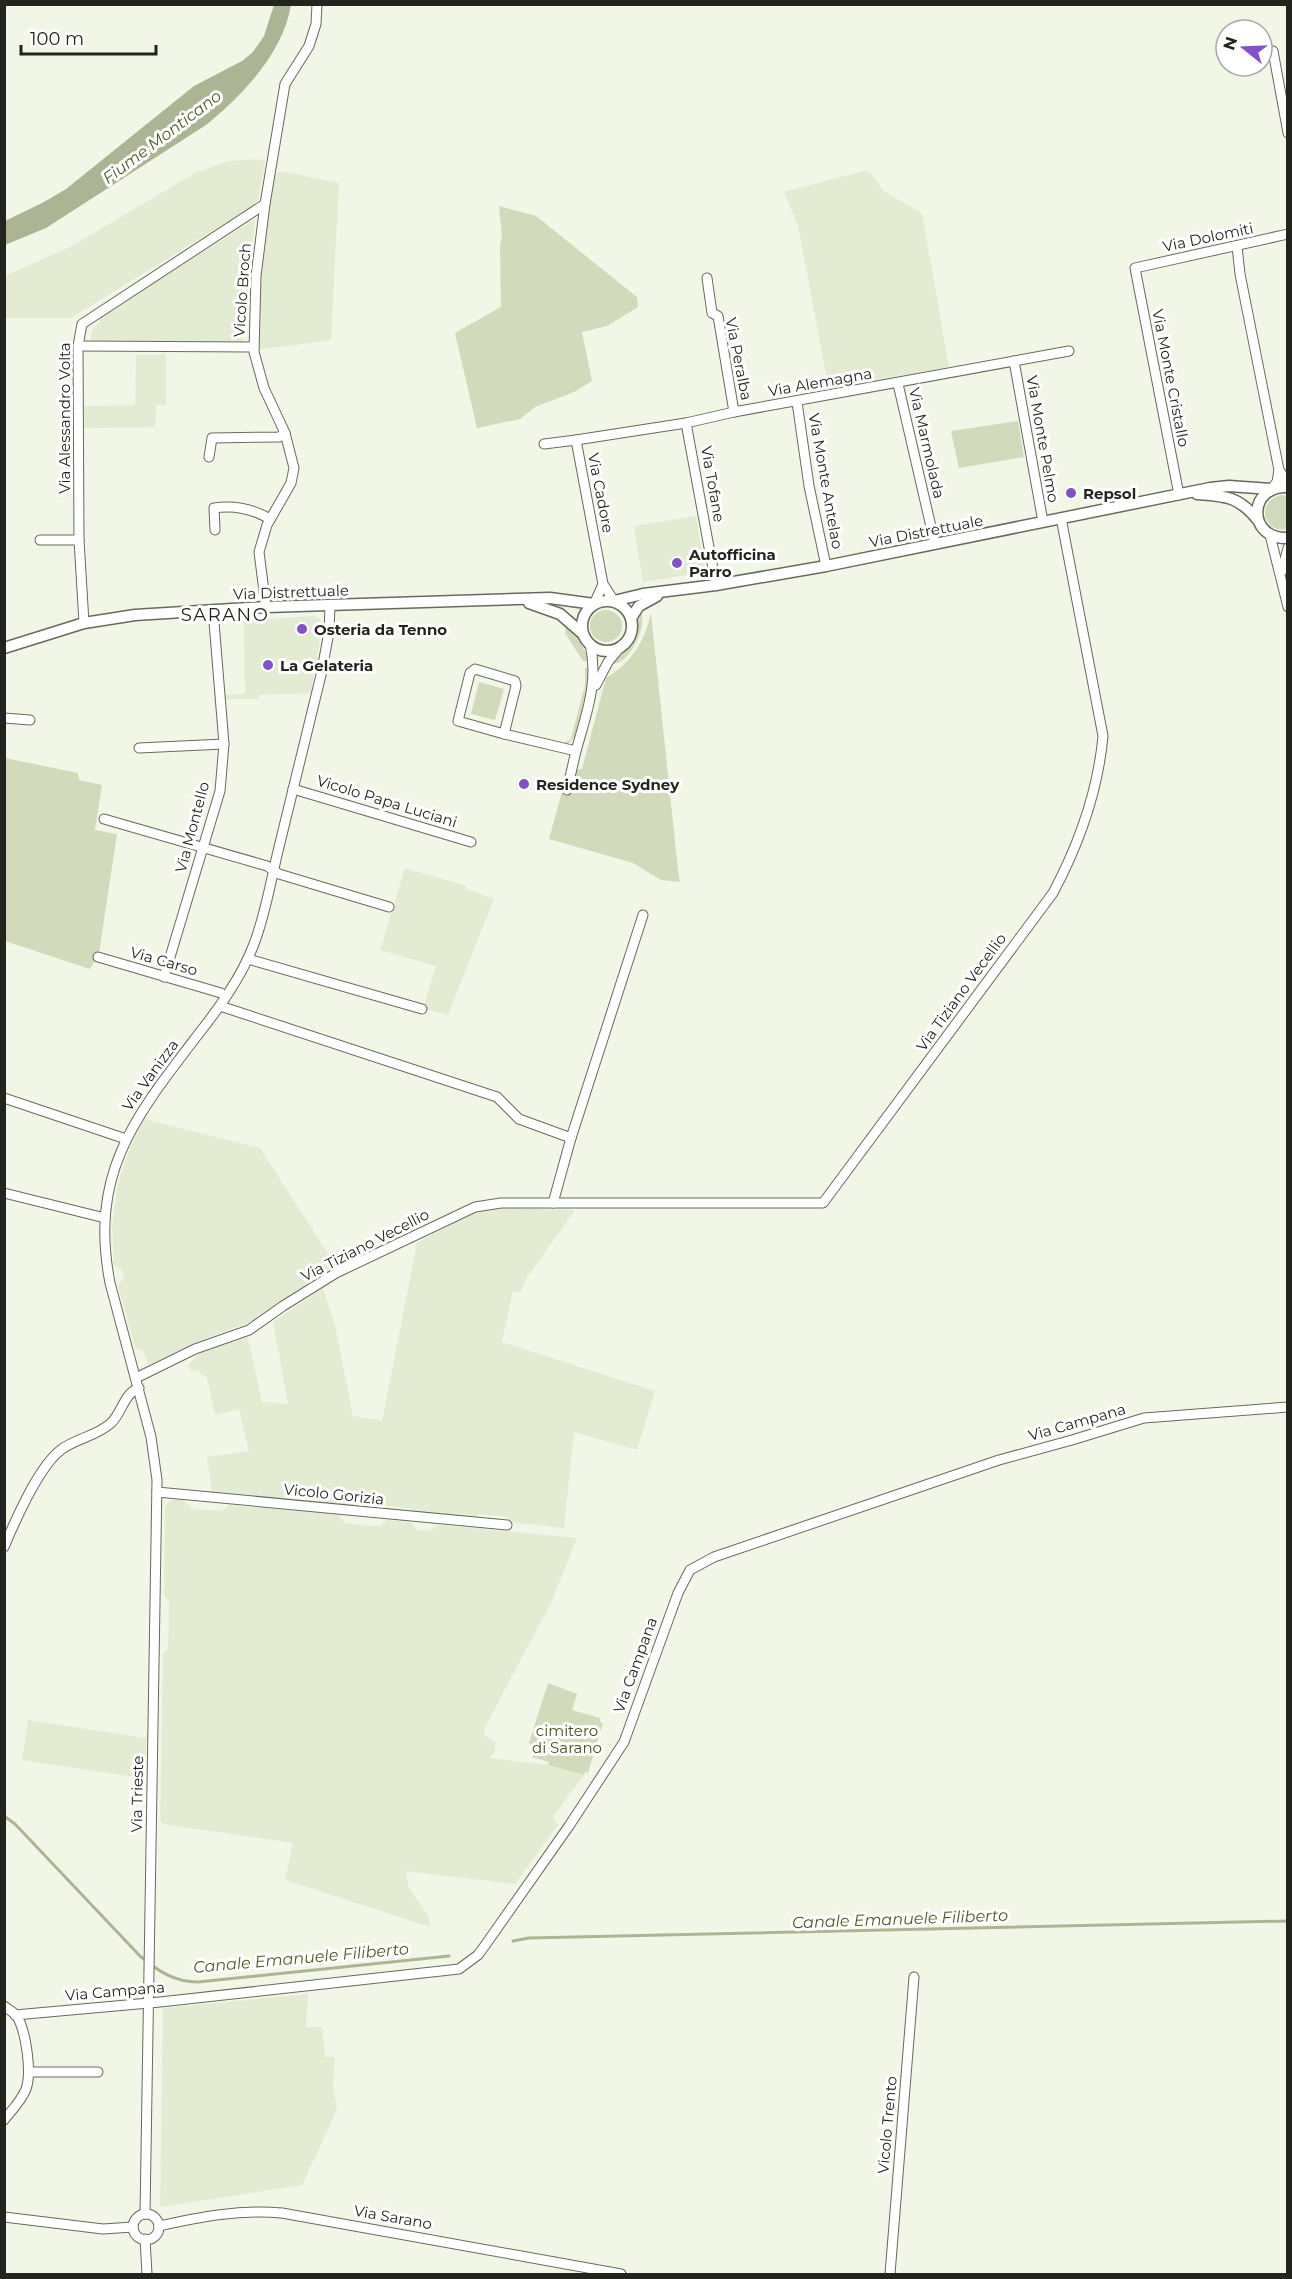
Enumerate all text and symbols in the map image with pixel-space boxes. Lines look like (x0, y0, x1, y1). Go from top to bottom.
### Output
scale bar (21, 18, 156, 56)
north arrow (1214, 18, 1274, 78)
text: 100 m (30, 28, 84, 50)
text: N (1219, 34, 1241, 53)
water label: Fiume Monticano (99, 86, 225, 188)
street label: Via Dolomiti (1161, 218, 1255, 256)
street label: Vicolo Broch (229, 242, 255, 338)
street label: Via Monte Cristallo (1148, 308, 1194, 448)
street label: Via Peralba (722, 316, 756, 402)
street label: Via Alessandro Volta (55, 342, 74, 494)
street label: Via Alemagna (767, 364, 873, 400)
street label: Via Monte Pelmo (1022, 374, 1064, 504)
street label: Via Marmolada (905, 386, 949, 500)
street label: Via Monte Antelao (805, 412, 847, 550)
street label: Via Tofane (697, 444, 729, 524)
street label: Via Cadore (584, 452, 618, 534)
place label: Repsol (1083, 484, 1136, 503)
marker: Repsol (1064, 486, 1078, 500)
street label: Via Distrettuale (867, 511, 985, 551)
place label: Autofficina Parro (688, 545, 776, 581)
marker: Autofficina Parro (670, 556, 684, 570)
street label: Via Distrettuale (233, 580, 349, 604)
district label: SARANO (181, 604, 269, 626)
place label: Osteria da Tenno (314, 620, 447, 639)
marker: Osteria da Tenno (295, 622, 309, 636)
place label: La Gelateria (280, 656, 373, 675)
marker: La Gelateria (261, 658, 275, 672)
street label: Vicolo Papa Luciani (315, 771, 459, 831)
place label: Residence Sydney (536, 775, 680, 794)
marker: Residence Sydney (517, 777, 531, 791)
street label: Via Montello (171, 780, 213, 874)
street label: Via Tiziano Vecellio (912, 929, 1010, 1055)
street label: Via Carso (128, 942, 200, 980)
street label: Via Vanizza (118, 1035, 182, 1115)
street label: Via Tiziano Vecellio (298, 1204, 432, 1286)
street label: Via Campana (1026, 1399, 1128, 1445)
street label: Vicolo Gorizia (283, 1479, 385, 1509)
street label: Via Campana (609, 1615, 661, 1715)
park label: cimitero di Sarano (532, 1721, 602, 1757)
street label: Via Trieste (127, 1756, 147, 1832)
water label: Canale Emanuele Filiberto (792, 1906, 1008, 1932)
water label: Canale Emanuele Filiberto (192, 1939, 410, 1977)
street label: Via Campana (64, 1977, 166, 2005)
street label: Vicolo Trento (873, 2075, 901, 2175)
street label: Via Sarano (352, 2201, 434, 2233)

